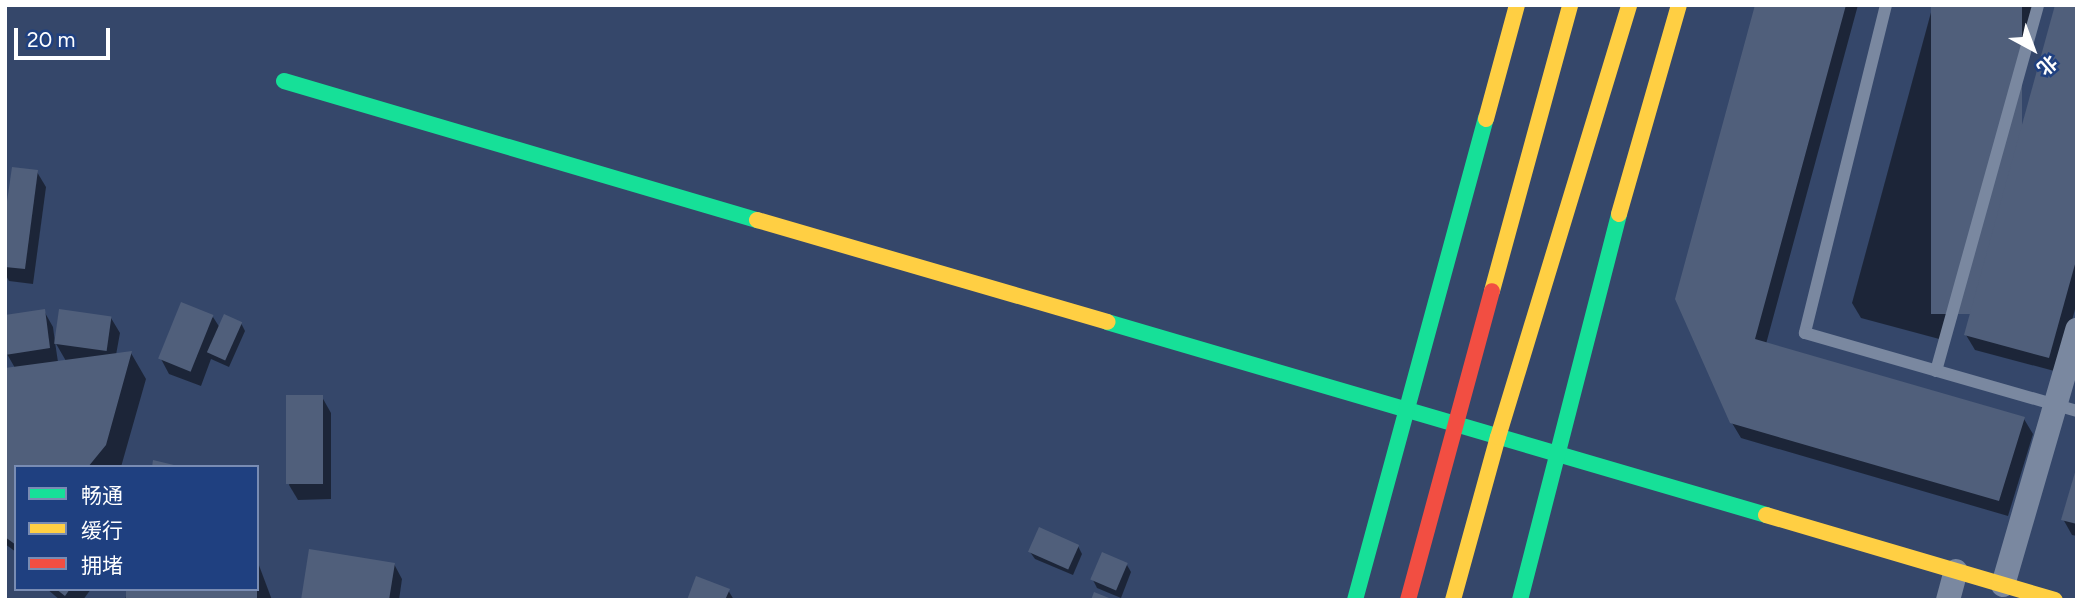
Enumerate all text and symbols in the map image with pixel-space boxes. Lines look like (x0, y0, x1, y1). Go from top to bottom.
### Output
scale bar (18, 14, 114, 58)
north arrow (1998, 14, 2068, 84)
text: 20 m (27, 27, 75, 52)
text: 北 (2032, 50, 2062, 80)
legend (14, 465, 259, 591)
text: 畅通 (81, 483, 123, 508)
text: 缓行 (81, 518, 123, 543)
text: 拥堵 (81, 553, 123, 578)

